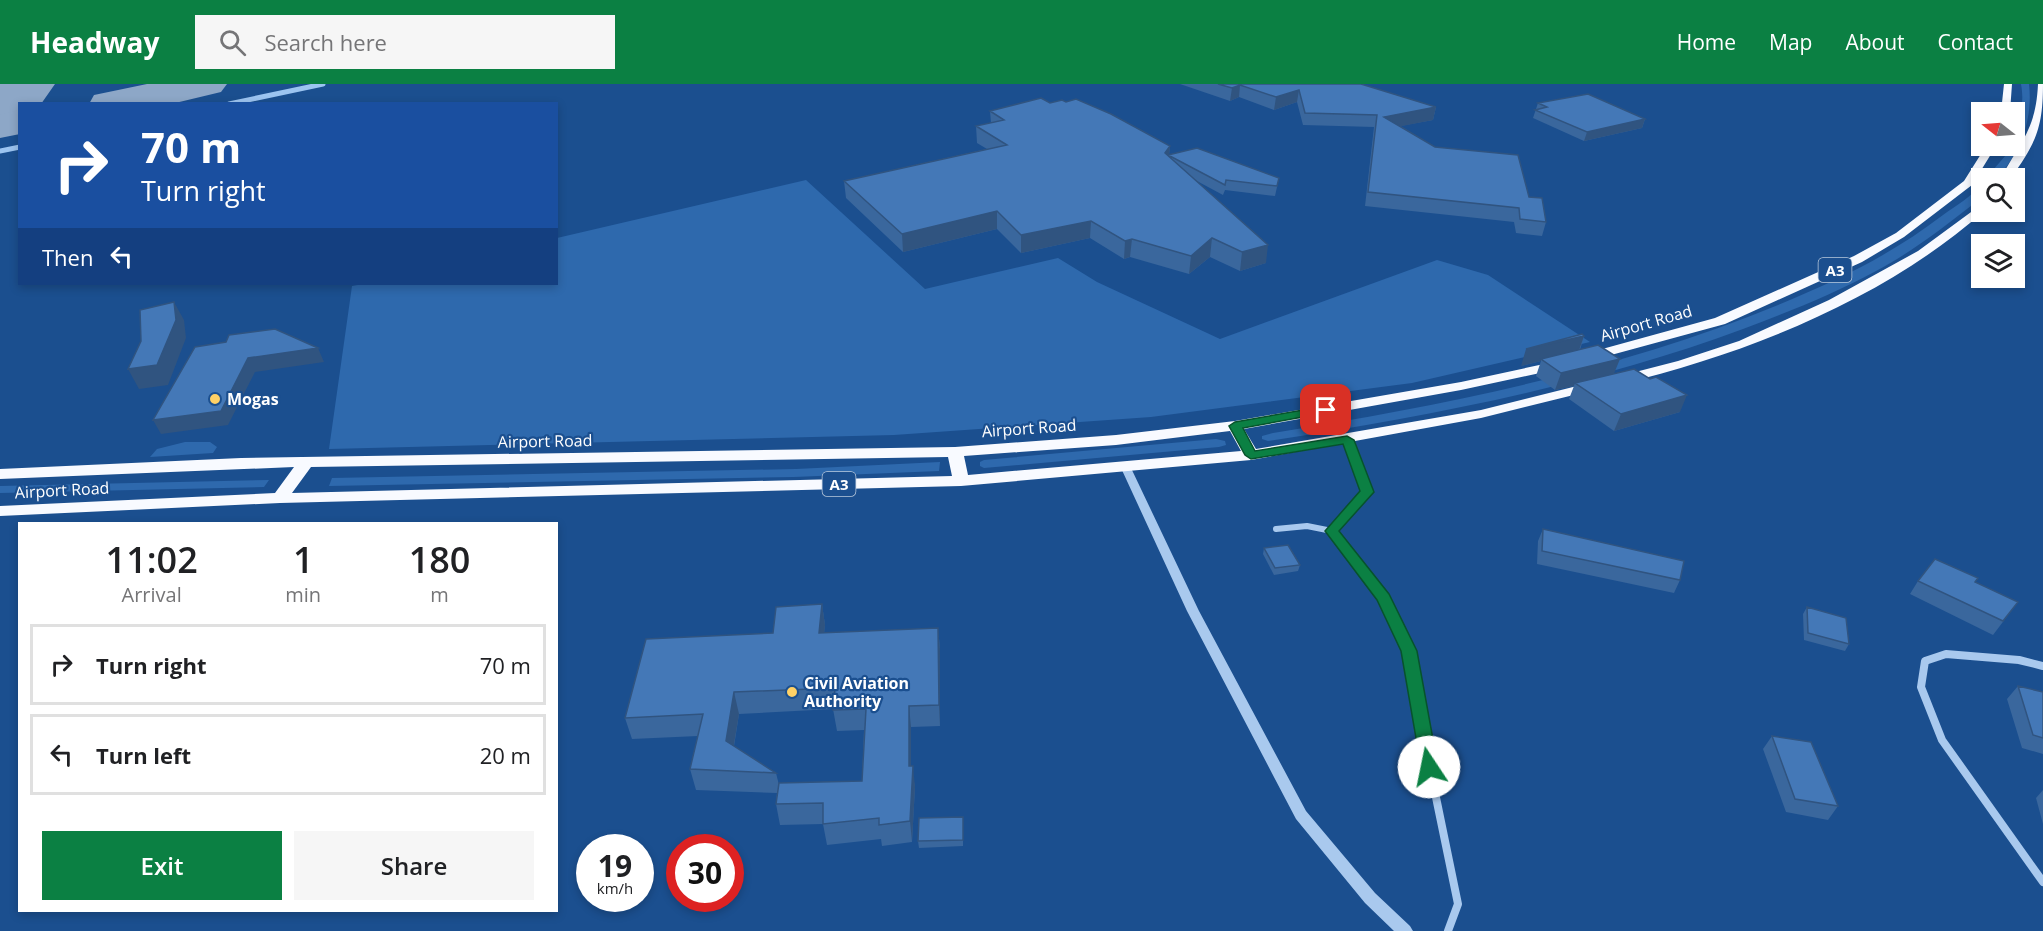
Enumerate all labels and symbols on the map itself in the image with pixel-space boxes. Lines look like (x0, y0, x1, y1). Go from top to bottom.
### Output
north arrow (1971, 102, 2025, 156)
road number: A3 (1818, 258, 1852, 282)
street label: Airport Road (1597, 299, 1695, 347)
pin (1300, 384, 1351, 435)
place label: Mogas (227, 388, 279, 410)
marker: Mogas (208, 392, 222, 406)
street label: Airport Road (981, 414, 1077, 442)
street label: Airport Road (497, 429, 593, 453)
road number: A3 (822, 472, 856, 496)
street label: Airport Road (14, 477, 110, 503)
place label: Civil Aviation Authority (804, 672, 909, 712)
marker: Civil Aviation Authority (785, 685, 799, 699)
position arrow (1397, 735, 1461, 799)
speed limit sign: 30 (666, 834, 744, 912)

